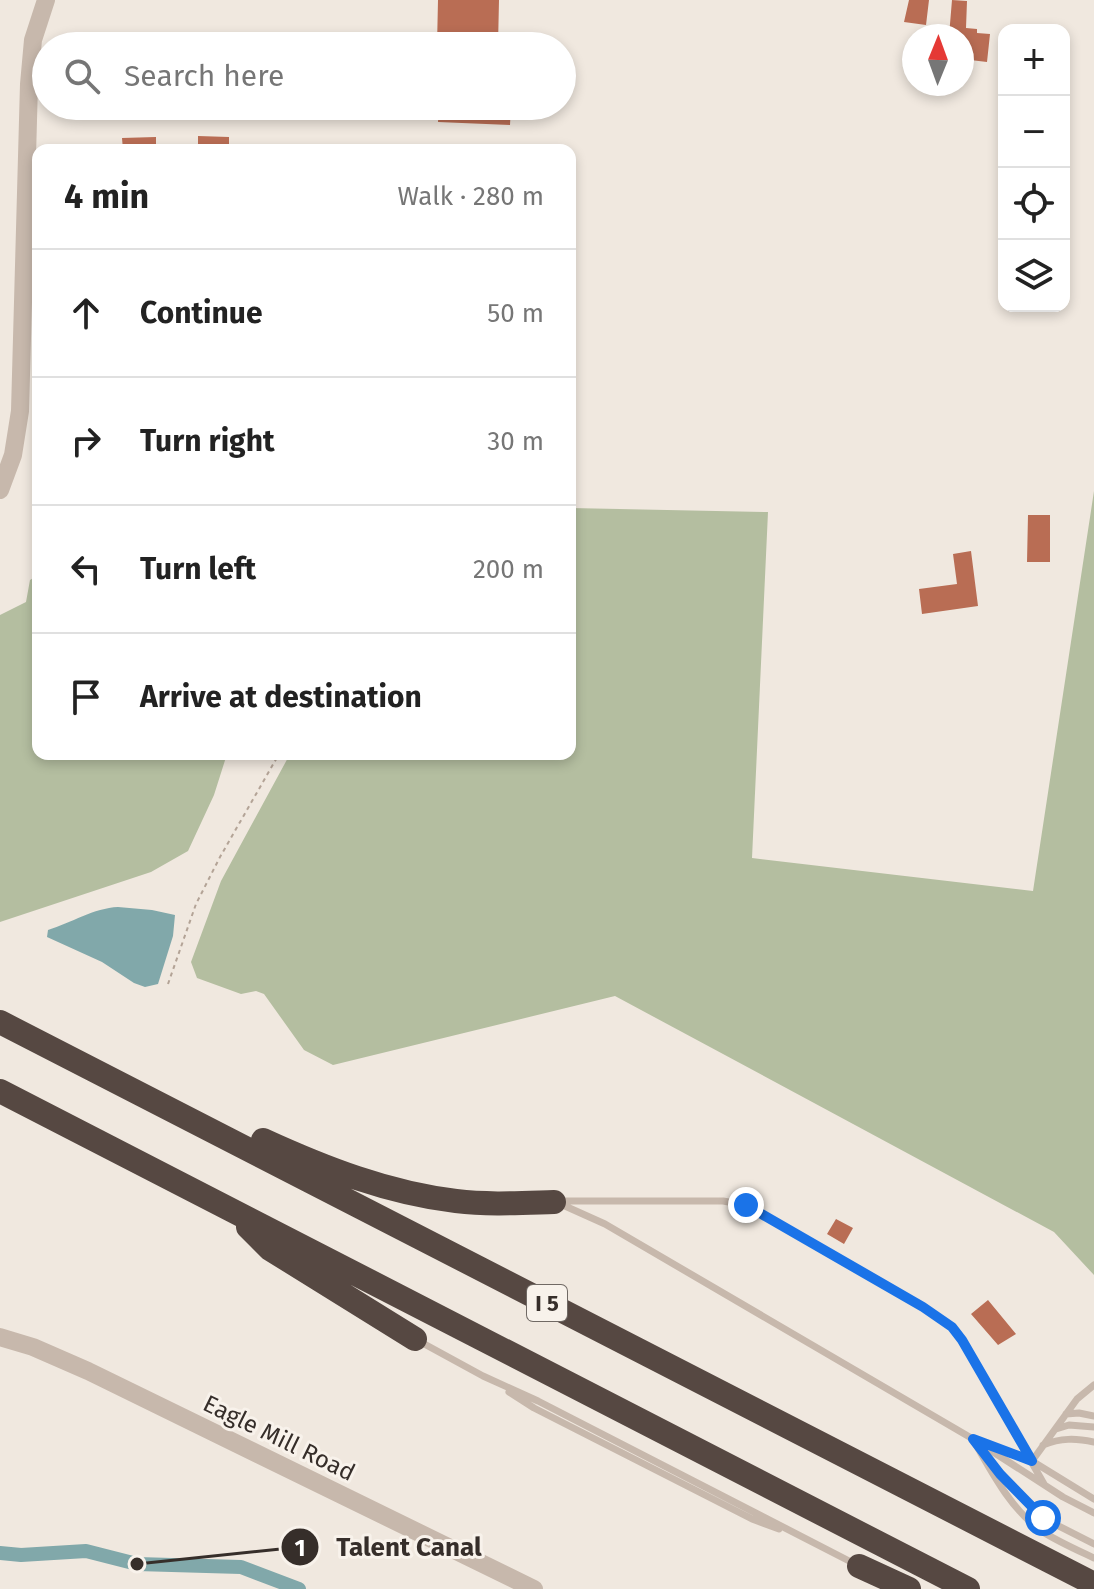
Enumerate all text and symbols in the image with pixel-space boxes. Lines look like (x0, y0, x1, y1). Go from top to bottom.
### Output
north arrow (902, 24, 974, 96)
map controls (998, 24, 1070, 312)
button: + (998, 24, 1070, 96)
search box (32, 32, 576, 120)
icon: search (60, 54, 104, 98)
text: Search here (124, 58, 284, 94)
button: − (998, 96, 1070, 168)
button: locate (998, 168, 1070, 240)
text: 4 min (64, 176, 149, 217)
text: Walk · 280 m (398, 181, 544, 212)
button: layers (998, 240, 1070, 312)
icon: ahead (64, 291, 108, 335)
text: Continue (140, 295, 263, 331)
text: 50 m (487, 298, 544, 329)
icon: right (64, 419, 108, 463)
text: Turn right (140, 423, 275, 459)
text: 30 m (487, 426, 544, 457)
icon: left (64, 547, 108, 591)
text: Turn left (140, 551, 256, 587)
text: 200 m (473, 554, 544, 585)
icon: arrive (64, 675, 108, 719)
text: Arrive at destination (140, 679, 422, 715)
route end (728, 1187, 764, 1223)
road number: I 5 (527, 1285, 567, 1321)
street label: Eagle Mill Road (199, 1389, 359, 1487)
route start (1025, 1500, 1061, 1536)
callout: Talent Canal (280, 1522, 498, 1572)
text: Talent Canal (336, 1532, 482, 1563)
text: 1 (294, 1534, 306, 1562)

